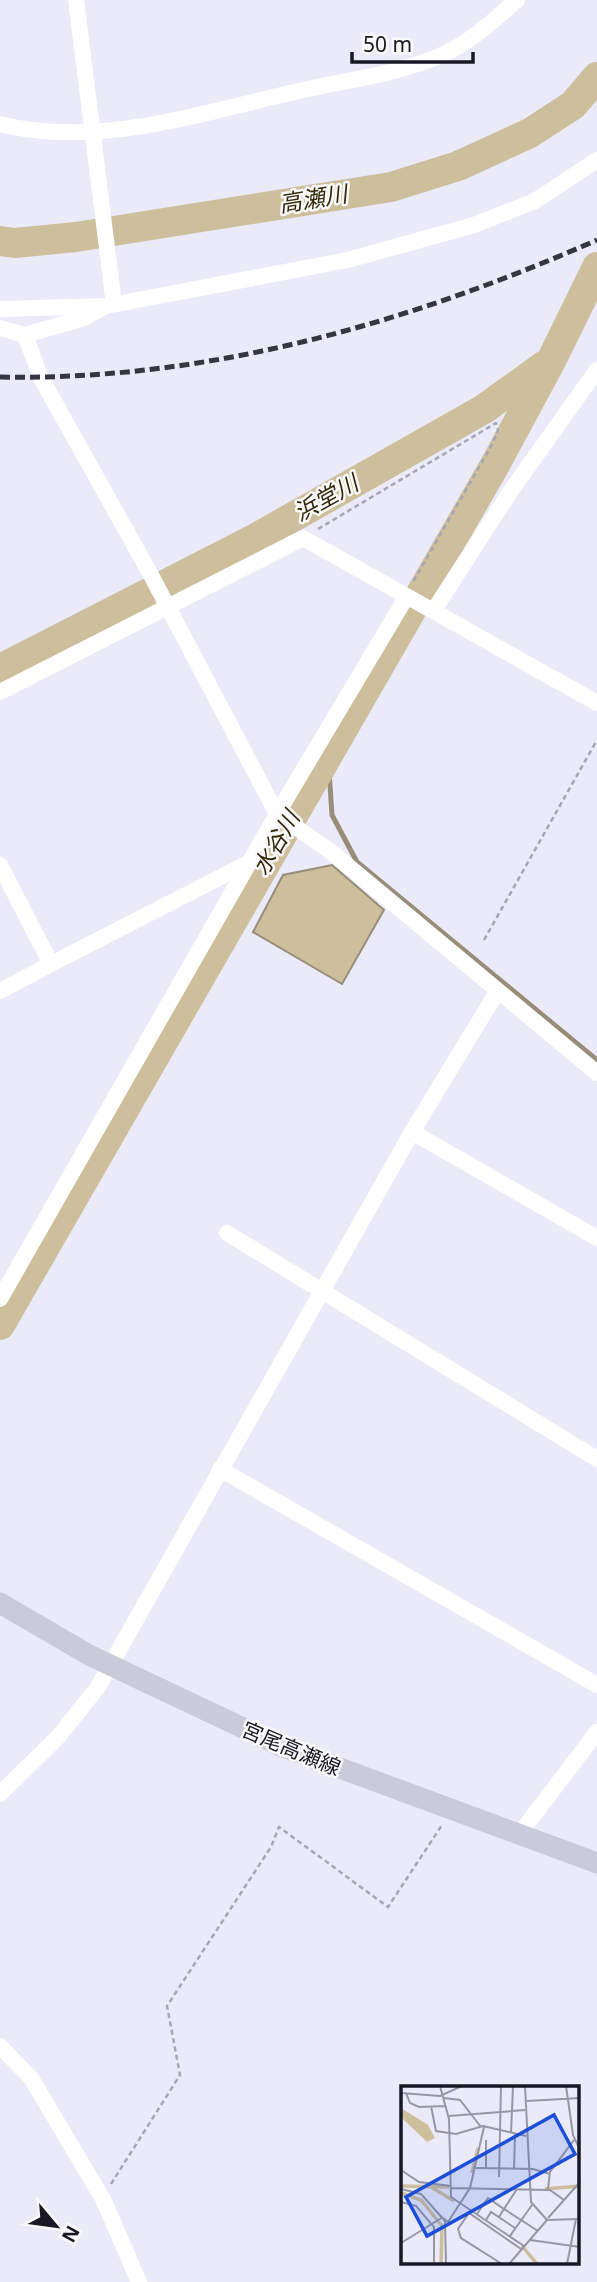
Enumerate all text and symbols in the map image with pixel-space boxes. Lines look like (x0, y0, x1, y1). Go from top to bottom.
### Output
scale bar (352, 21, 473, 65)
text: 50 m (363, 30, 412, 58)
water label: 高瀬川 (276, 176, 352, 219)
water label: 浜堂川 (288, 465, 366, 528)
water label: 水谷川 (244, 802, 308, 880)
street label: 宮尾高瀬線 (238, 1715, 345, 1781)
inset map (401, 2086, 580, 2264)
north arrow (21, 2191, 91, 2261)
text: N (56, 2221, 86, 2247)

